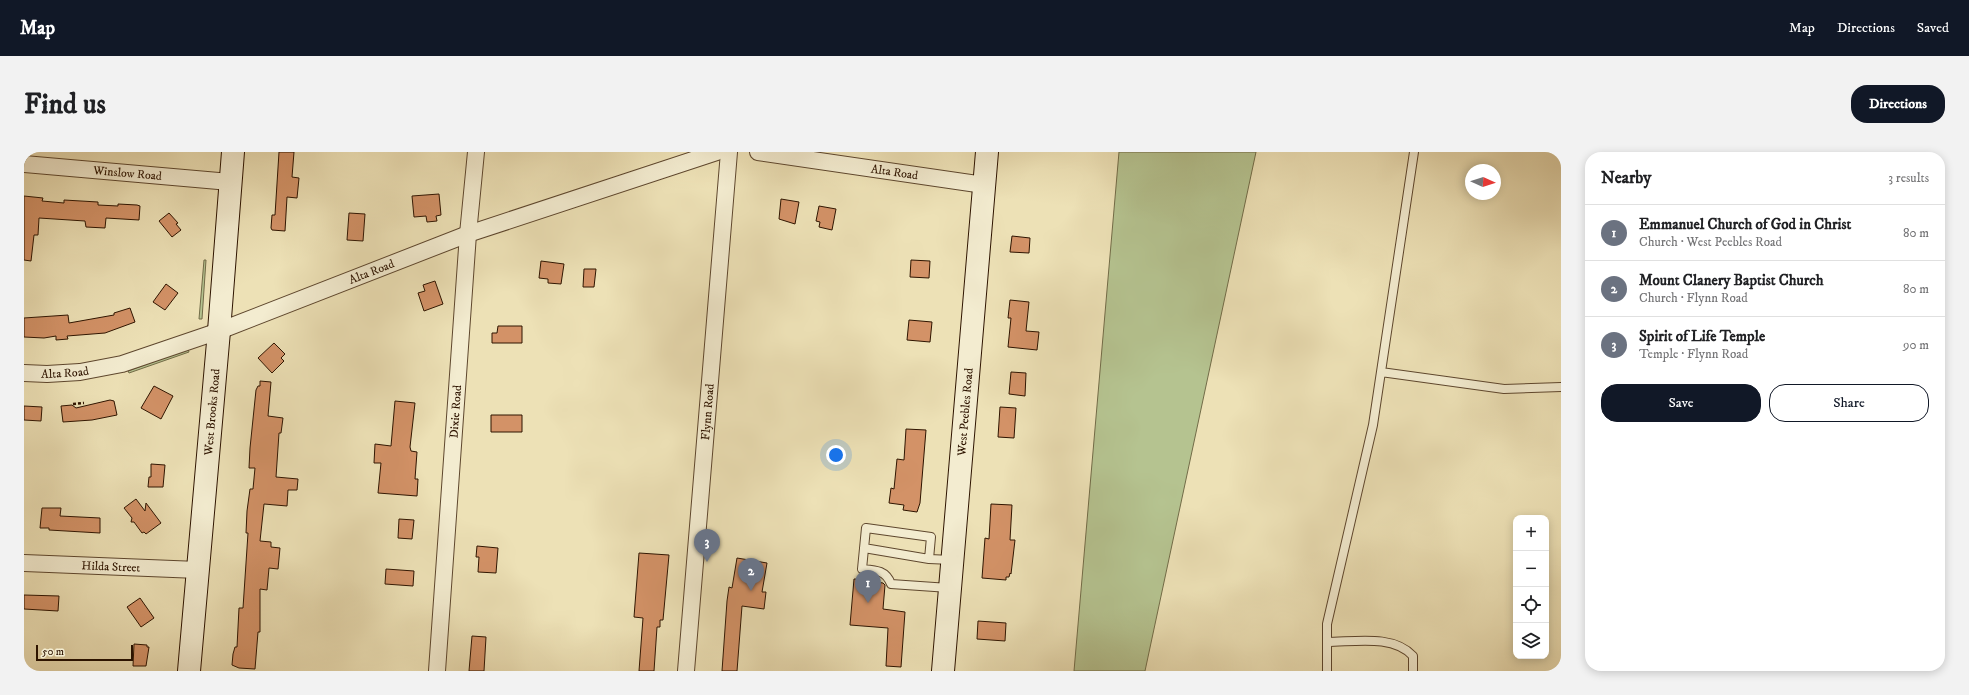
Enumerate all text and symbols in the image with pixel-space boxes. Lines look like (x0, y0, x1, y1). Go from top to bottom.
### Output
text: Map (20, 17, 55, 40)
text: Map (1789, 19, 1815, 37)
text: Directions (1837, 19, 1895, 37)
text: Saved (1917, 19, 1949, 37)
button: Directions (1851, 85, 1945, 123)
text: Find us (24, 87, 106, 122)
street label: Alta Road (870, 161, 919, 183)
street label: Winslow Road (92, 162, 163, 184)
north arrow (1465, 164, 1501, 200)
text: Nearby (1601, 167, 1651, 189)
text: 3 results (1888, 170, 1929, 186)
text: Emmanuel Church of God in Christ (1639, 215, 1851, 234)
text: 1 (1612, 225, 1616, 241)
text: 80 m (1903, 225, 1929, 241)
text: Church · West Peebles Road (1639, 234, 1782, 250)
street label: Alta Road (347, 256, 396, 287)
text: Mount Clanery Baptist Church (1639, 271, 1824, 290)
text: 2 (1611, 281, 1617, 297)
text: 80 m (1903, 281, 1929, 297)
text: Church · Flynn Road (1639, 290, 1748, 306)
text: Spirit of Life Temple (1639, 327, 1765, 346)
text: 3 (1612, 337, 1616, 353)
text: 90 m (1903, 337, 1929, 353)
text: Temple · Flynn Road (1639, 346, 1748, 362)
street label: Alta Road (41, 363, 90, 382)
street label: West Peebles Road (954, 367, 976, 457)
street label: West Brooks Road (200, 368, 223, 457)
street label: Flynn Road (698, 383, 717, 441)
street label: Dixie Road (446, 384, 465, 439)
button: Save (1601, 384, 1761, 422)
button: Share (1769, 384, 1929, 422)
your location (826, 445, 846, 465)
map controls (1513, 515, 1549, 659)
button: + (1513, 515, 1549, 551)
pin: 3 (694, 529, 720, 562)
button: − (1513, 551, 1549, 587)
street label: Hilda Street (81, 558, 141, 575)
pin: 2 (738, 558, 764, 591)
pin: 1 (855, 570, 881, 603)
button: locate (1513, 587, 1549, 623)
button: layers (1513, 623, 1549, 659)
scale bar (36, 643, 133, 662)
text: 50 m (42, 645, 64, 659)

